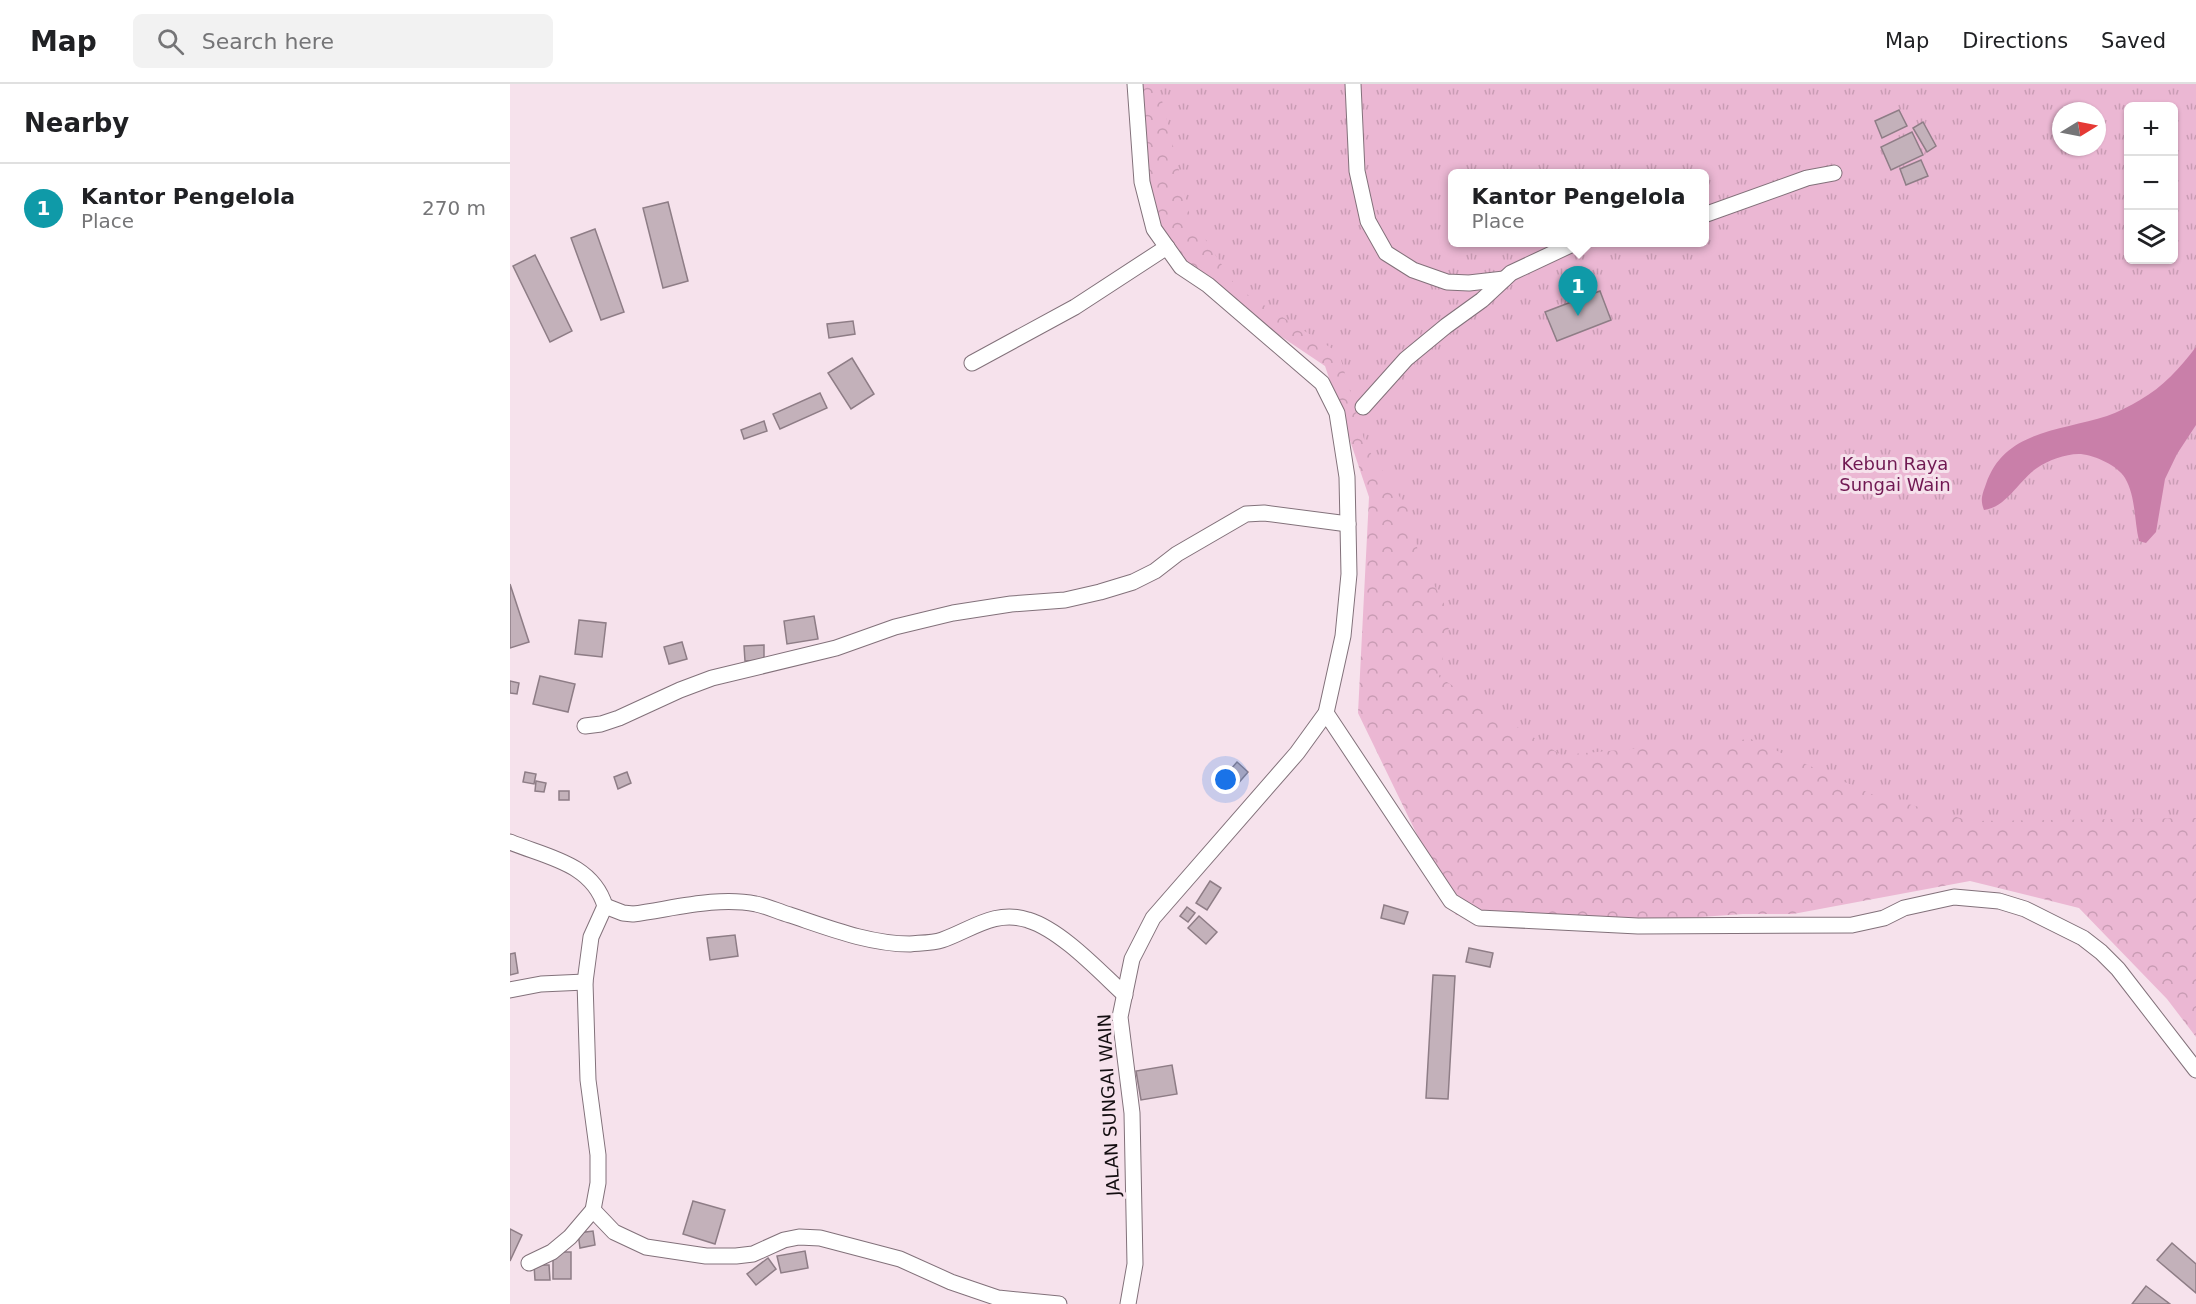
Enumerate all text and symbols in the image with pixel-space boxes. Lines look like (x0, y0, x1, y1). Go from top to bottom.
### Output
search box (133, 14, 553, 68)
text: Map (30, 25, 97, 58)
icon: search (154, 25, 187, 58)
text: Search here (202, 29, 334, 54)
text: Map (1885, 29, 1929, 53)
text: Directions (1962, 29, 2068, 53)
text: Saved (2101, 29, 2166, 53)
north arrow (2052, 102, 2106, 156)
map controls (2124, 102, 2178, 264)
button: + (2124, 102, 2178, 156)
text: Nearby (24, 108, 129, 138)
button: − (2124, 156, 2178, 210)
popup (1448, 169, 1709, 247)
text: Kantor Pengelola (81, 184, 295, 209)
text: Kantor Pengelola (1471, 184, 1686, 209)
text: 1 (37, 196, 50, 220)
text: 270 m (422, 196, 486, 220)
text: Place (81, 209, 134, 233)
text: Place (1471, 209, 1525, 233)
button: layers (2124, 210, 2178, 264)
pin: 1 (1558, 266, 1598, 316)
park label: Kebun Raya Sungai Wain (1839, 453, 1951, 495)
your location (1211, 765, 1240, 794)
street label: JALAN SUNGAI WAIN (1093, 1013, 1124, 1198)

